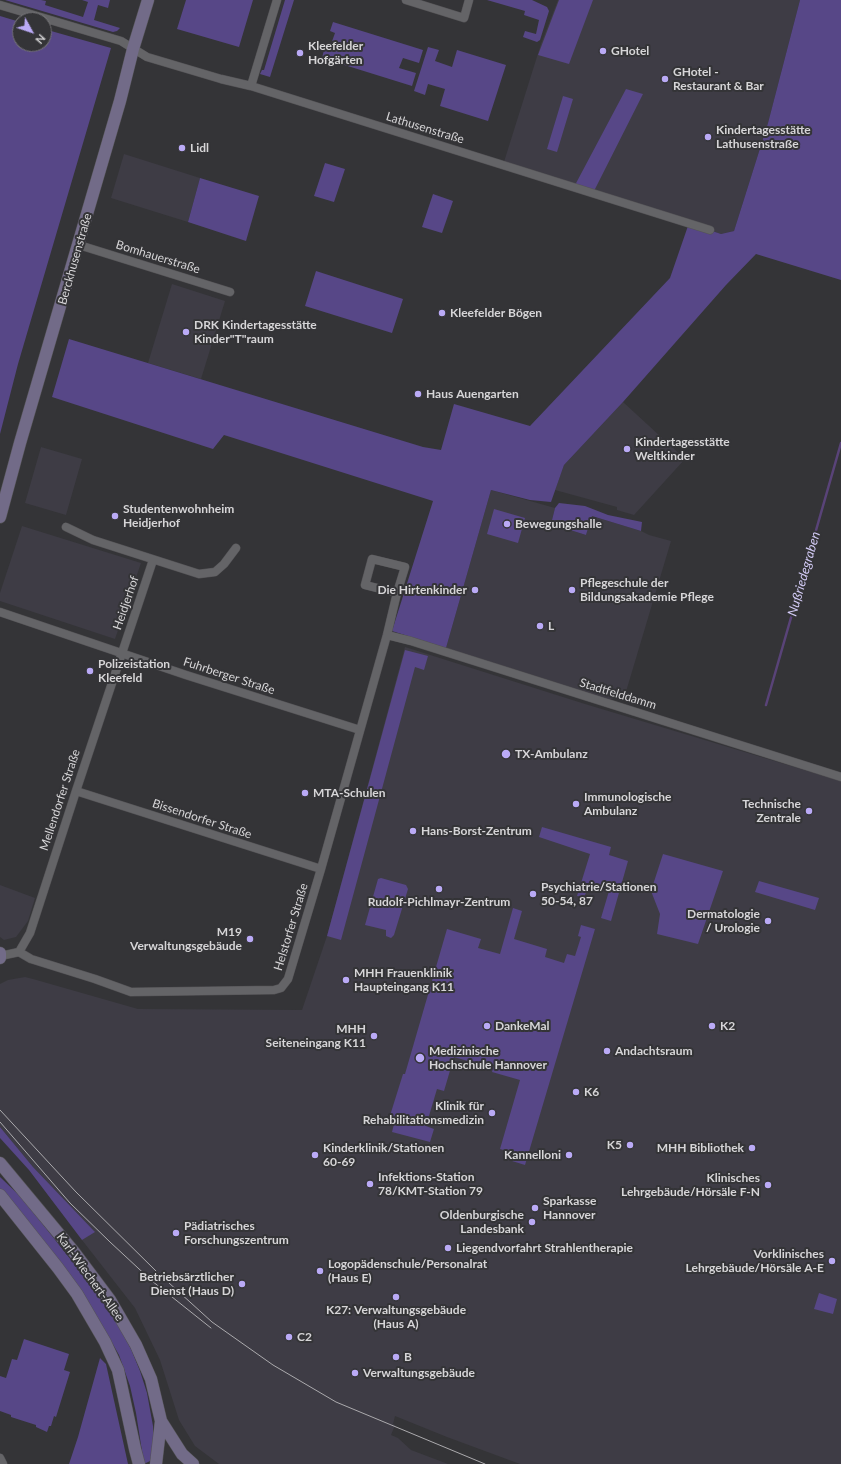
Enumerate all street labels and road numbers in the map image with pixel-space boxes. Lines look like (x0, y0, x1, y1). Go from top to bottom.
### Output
street label: Lathusenstraße (384, 109, 466, 147)
street label: Berckhusenstraße (55, 212, 95, 306)
street label: Bomhauerstraße (114, 237, 202, 277)
street label: Heidjerhof (110, 574, 142, 632)
street label: Fuhrberger Straße (181, 654, 277, 698)
street label: Stadtfelddamm (578, 675, 658, 713)
street label: Mellendorfer Straße (37, 747, 83, 853)
street label: Bissendorfer Straße (150, 796, 254, 842)
street label: Helstorfer Straße (271, 882, 311, 972)
street label: Karl-Wiechert-Allee (53, 1230, 127, 1324)

